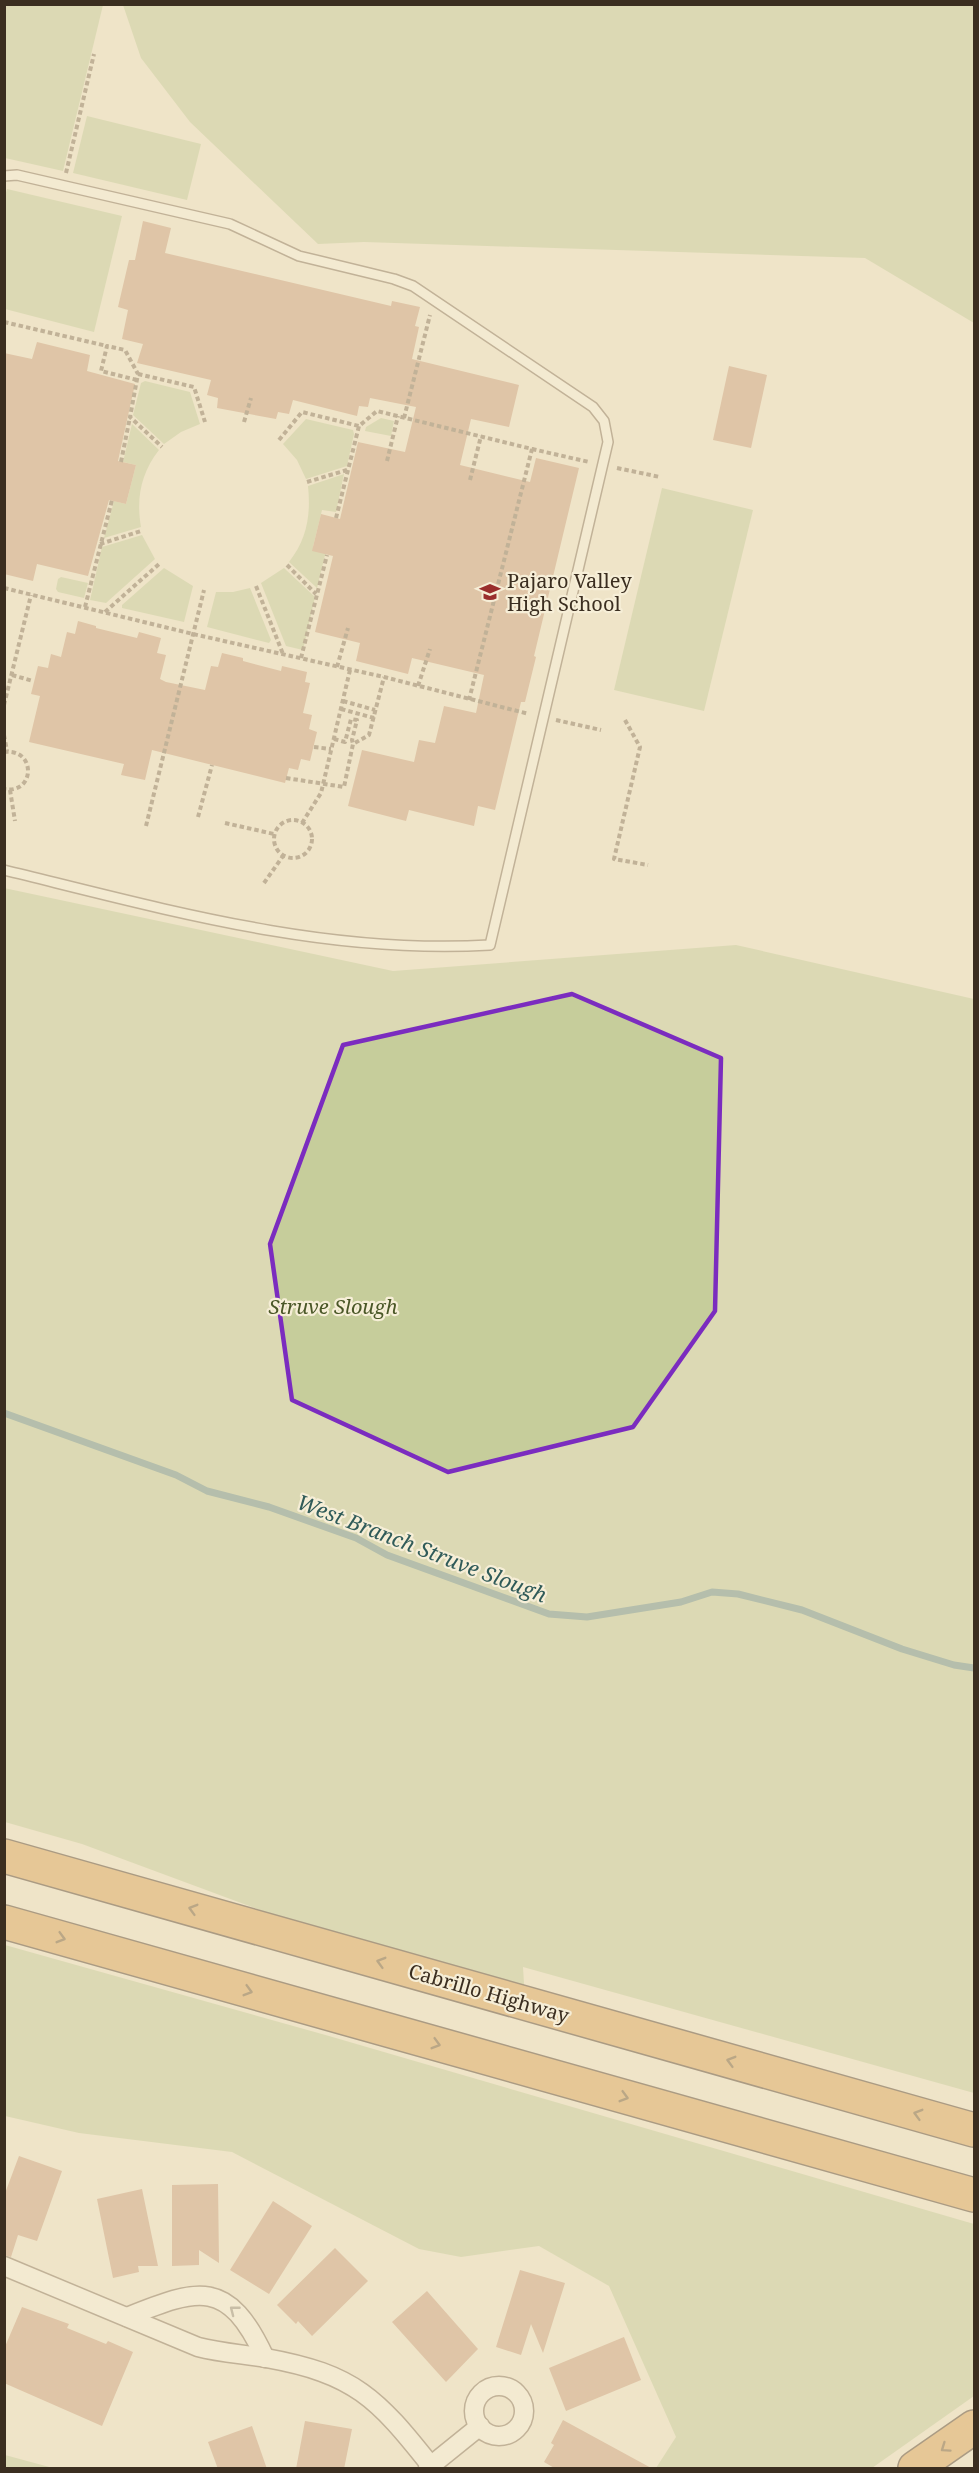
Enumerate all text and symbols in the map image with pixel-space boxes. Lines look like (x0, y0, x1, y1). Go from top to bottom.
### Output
place label: Pajaro Valley High School (507, 567, 632, 617)
school or university icon: Pajaro Valley High School (478, 580, 502, 604)
park label: Struve Slough (269, 1293, 397, 1320)
water label: West Branch Struve Slough (293, 1487, 551, 1609)
one-way arrow (189, 1904, 199, 1916)
one-way arrow (55, 1931, 66, 1943)
one-way arrow (376, 1957, 387, 1969)
street label: Cabrillo Highway (406, 1957, 573, 2029)
one-way arrow (243, 1984, 253, 1996)
one-way arrow (430, 2037, 441, 2049)
one-way arrow (726, 2056, 736, 2068)
one-way arrow (619, 2089, 629, 2102)
one-way arrow (913, 2109, 924, 2121)
one-way arrow (229, 2306, 240, 2317)
one-way arrow (941, 2441, 952, 2452)

